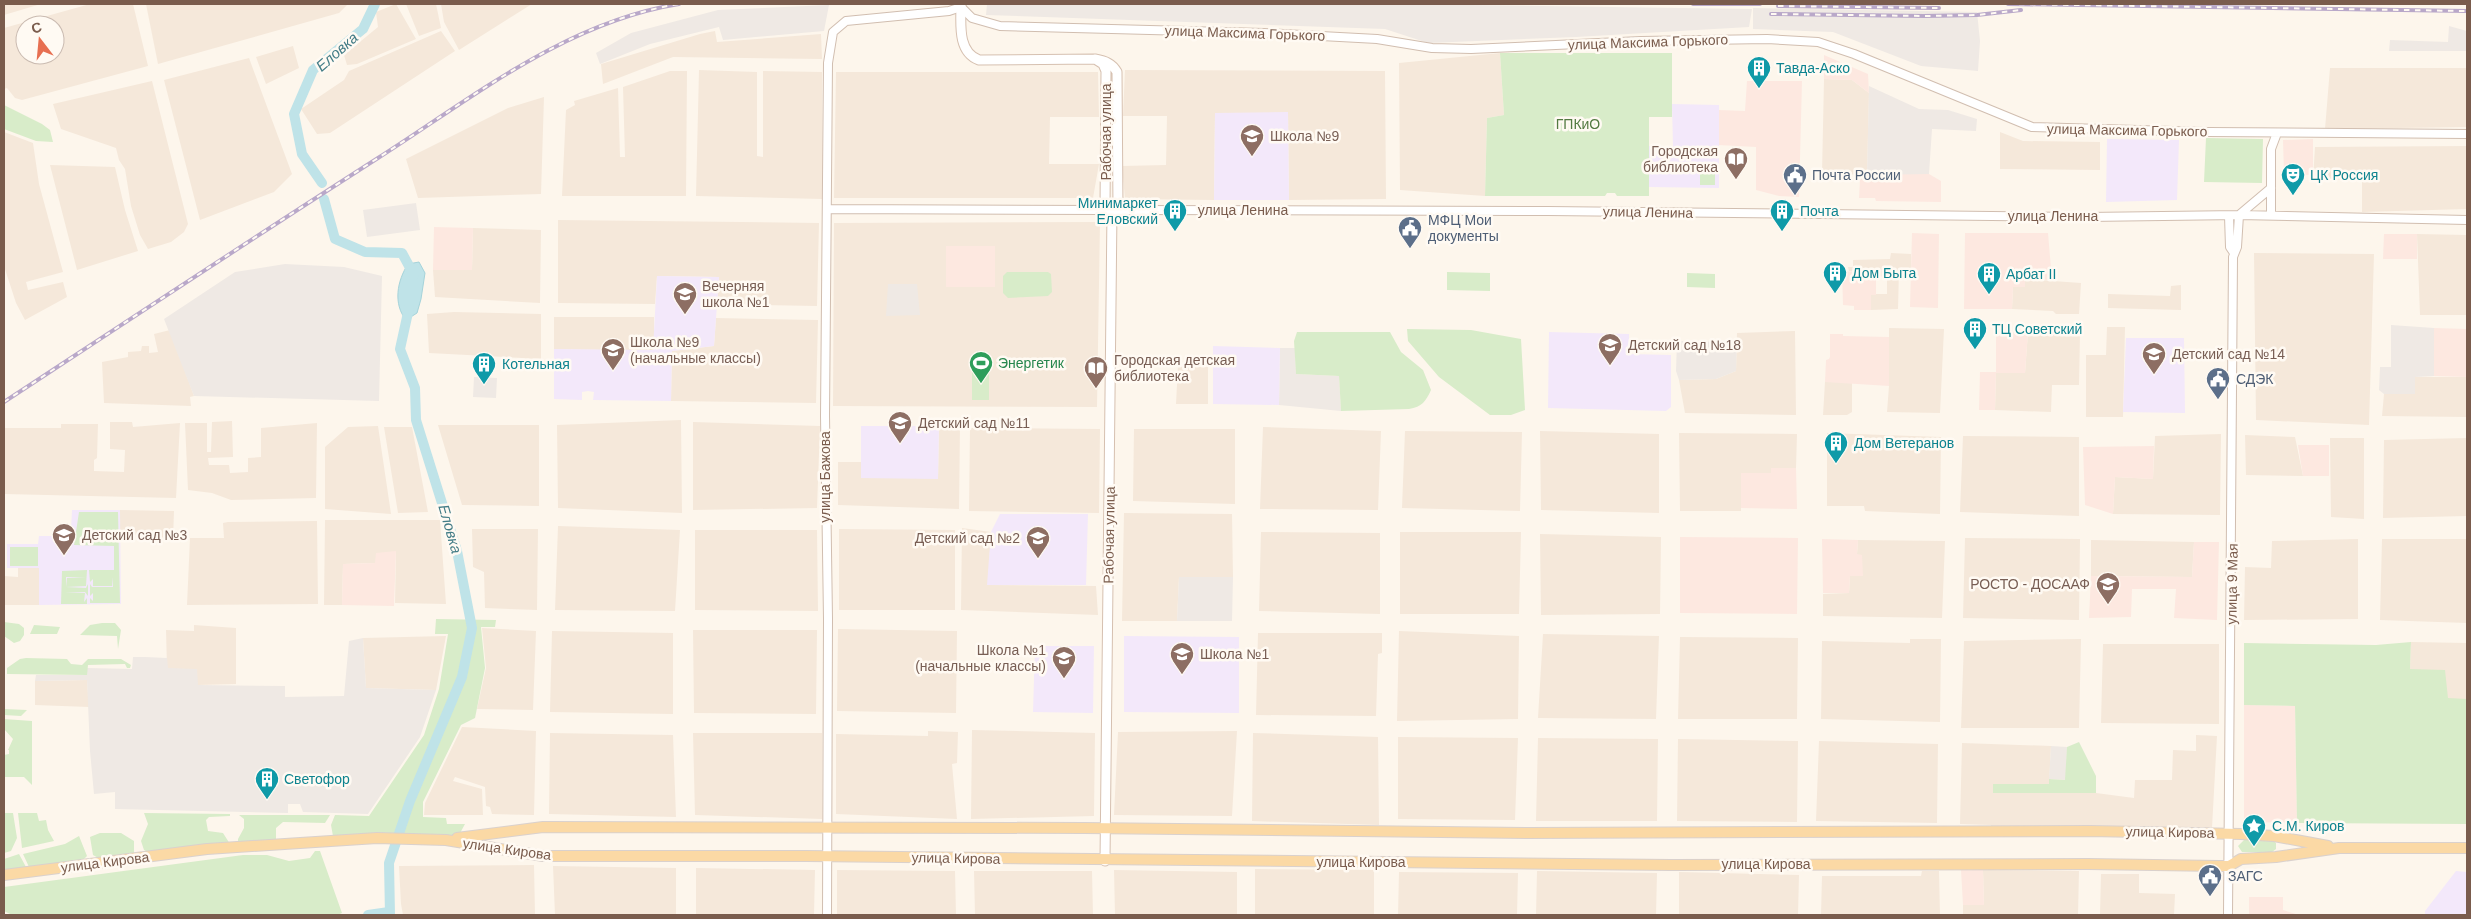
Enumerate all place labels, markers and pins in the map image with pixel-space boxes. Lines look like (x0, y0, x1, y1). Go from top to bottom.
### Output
building icon: Тавда-Аско (1746, 55, 1772, 89)
place label: Тавда-Аско (1776, 60, 1850, 76)
school or university icon: Школа №9 (1239, 123, 1265, 157)
place label: Школа №9 (1270, 128, 1339, 144)
place label: Городская библиотека (1643, 143, 1718, 175)
library icon: Городская библиотека (1723, 146, 1749, 180)
public building icon: Почта России (1782, 162, 1808, 196)
theatre icon: ЦК Россия (2280, 162, 2306, 196)
place label: Почта России (1812, 167, 1901, 183)
place label: ЦК Россия (2310, 167, 2378, 183)
place label: Минимаркет Еловский (1078, 195, 1159, 227)
building icon: Минимаркет Еловский (1162, 198, 1188, 232)
building icon: Почта (1769, 198, 1795, 232)
place label: Почта (1800, 203, 1839, 219)
place label: МФЦ Мои документы (1428, 212, 1499, 244)
public building icon: МФЦ Мои документы (1397, 215, 1423, 249)
building icon: Дом Быта (1822, 260, 1848, 294)
building icon: Арбат II (1976, 261, 2002, 295)
place label: Дом Быта (1852, 265, 1916, 281)
place label: Арбат II (2006, 266, 2056, 282)
place label: Вечерняя школа №1 (702, 278, 770, 310)
school or university icon: Вечерняя школа №1 (672, 281, 698, 315)
building icon: ТЦ Советский (1962, 316, 1988, 350)
place label: ТЦ Советский (1992, 321, 2082, 337)
school or university icon: Детский сад №18 (1597, 332, 1623, 366)
place label: Школа №9 (начальные классы) (630, 334, 761, 366)
school or university icon: Школа №9 (начальные классы) (600, 337, 626, 371)
place label: Детский сад №18 (1628, 337, 1741, 353)
school or university icon: Детский сад №14 (2141, 341, 2167, 375)
place label: Детский сад №14 (2172, 346, 2285, 362)
sports icon: Энергетик (968, 350, 994, 384)
building icon: Котельная (471, 351, 497, 385)
place label: Городская детская библиотека (1114, 352, 1235, 384)
place label: Энергетик (998, 355, 1065, 371)
library icon: Городская детская библиотека (1083, 355, 1109, 389)
place label: Котельная (502, 356, 570, 372)
public building icon: СДЭК (2205, 366, 2231, 400)
place label: СДЭК (2236, 371, 2274, 387)
school or university icon: Детский сад №11 (887, 410, 913, 444)
place label: Детский сад №11 (918, 415, 1030, 431)
building icon: Дом Ветеранов (1823, 430, 1849, 464)
place label: Дом Ветеранов (1854, 435, 1954, 451)
school or university icon: Детский сад №3 (51, 522, 77, 556)
school or university icon: Детский сад №2 (1025, 525, 1051, 559)
place label: Детский сад №3 (82, 527, 188, 543)
place label: Детский сад №2 (915, 530, 1020, 546)
school or university icon: РОСТО - ДОСААФ (2095, 571, 2121, 605)
place label: РОСТО - ДОСААФ (1970, 576, 2090, 592)
school or university icon: Школа №1 (1169, 641, 1195, 675)
place label: Школа №1 (начальные классы) (915, 642, 1046, 674)
school or university icon: Школа №1 (начальные классы) (1051, 645, 1077, 679)
place label: Школа №1 (1200, 646, 1269, 662)
building icon: Светофор (254, 766, 280, 800)
place label: Светофор (284, 771, 350, 787)
place icon: С.М. Киров (2241, 813, 2267, 847)
place label: С.М. Киров (2272, 818, 2344, 834)
public building icon: ЗАГС (2197, 863, 2223, 897)
place label: ЗАГС (2228, 868, 2263, 884)

